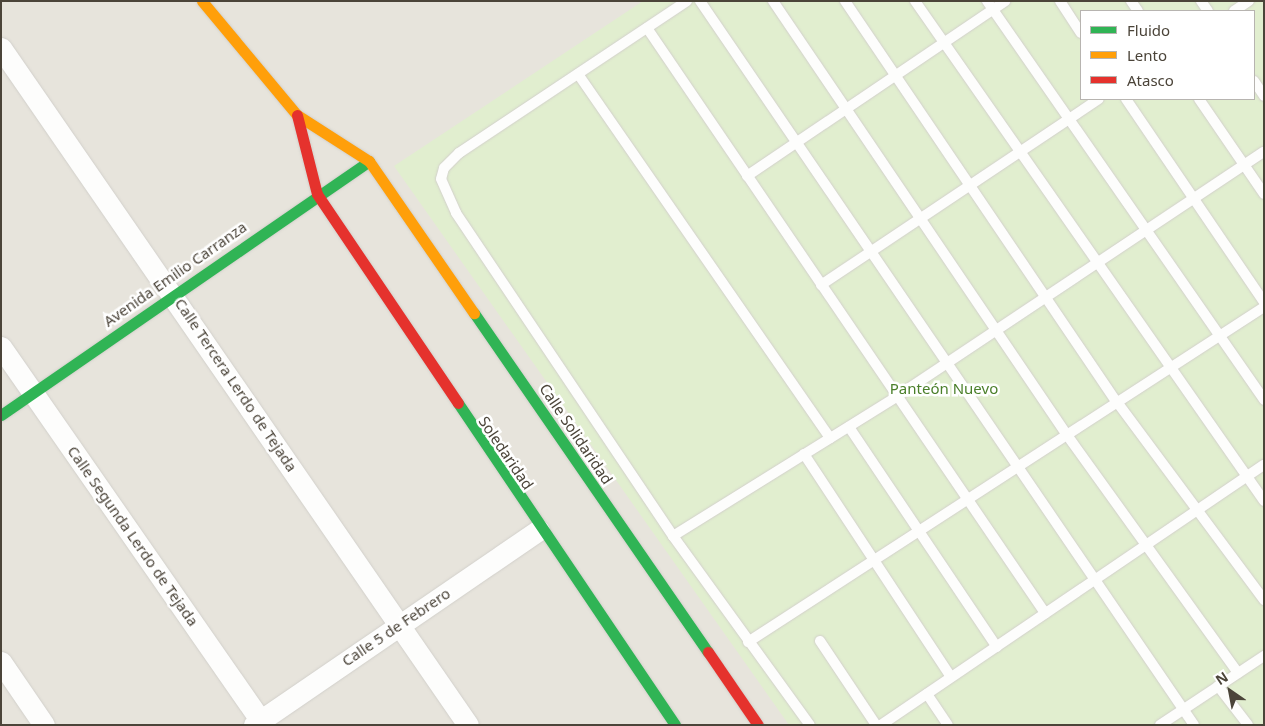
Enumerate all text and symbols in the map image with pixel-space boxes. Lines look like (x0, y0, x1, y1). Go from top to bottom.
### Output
legend (1080, 10, 1255, 100)
text: Fluido (1127, 20, 1170, 40)
text: Lento (1127, 45, 1167, 65)
text: Atasco (1127, 70, 1174, 90)
street label: Avenida Emilio Carranza (100, 218, 250, 330)
street label: Calle Tercera Lerdo de Tejada (171, 295, 301, 475)
street label: Calle Solidaridad (536, 380, 616, 488)
park label: Panteón Nuevo (890, 380, 998, 398)
street label: Soledaridad (475, 413, 537, 493)
street label: Calle Segunda Lerdo de Tejada (64, 443, 202, 629)
street label: Calle 5 de Febrero (338, 584, 454, 670)
north arrow (1205, 666, 1255, 716)
text: N (1212, 667, 1232, 689)

